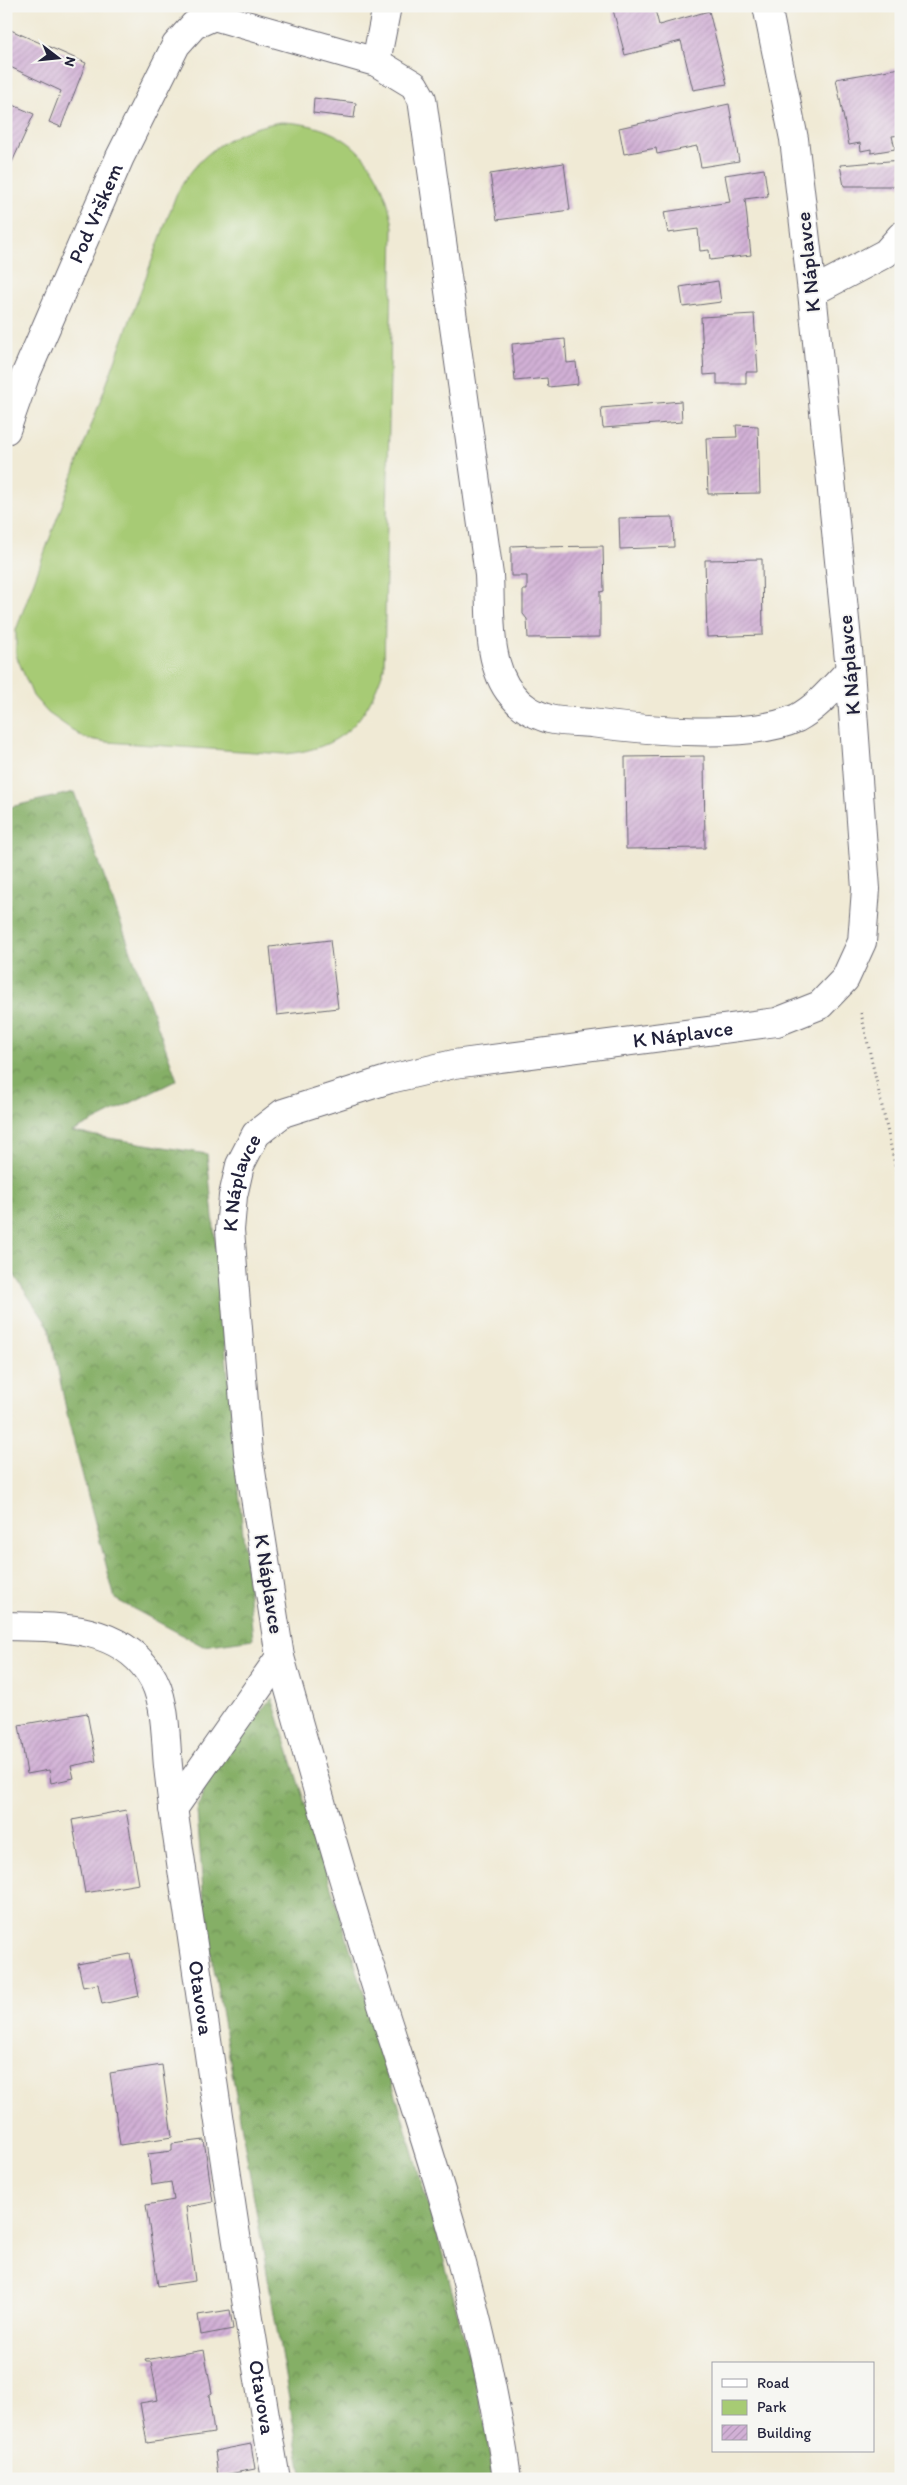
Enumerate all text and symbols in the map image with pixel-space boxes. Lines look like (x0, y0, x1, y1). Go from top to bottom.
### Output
north arrow (32, 32, 82, 82)
text: N (61, 55, 79, 68)
street label: Pod Vrškem (63, 159, 128, 267)
street label: K Náplavce (790, 211, 825, 313)
street label: K Náplavce (832, 614, 865, 716)
street label: K Náplavce (631, 1015, 735, 1053)
street label: K Náplavce (217, 1129, 266, 1233)
street label: K Náplavce (249, 1532, 290, 1636)
street label: Otavova (183, 1959, 219, 2037)
street label: Otavova (244, 2358, 281, 2436)
legend (712, 2362, 874, 2452)
text: Road (757, 2374, 790, 2392)
text: Park (757, 2398, 787, 2416)
text: Building (757, 2424, 811, 2442)

